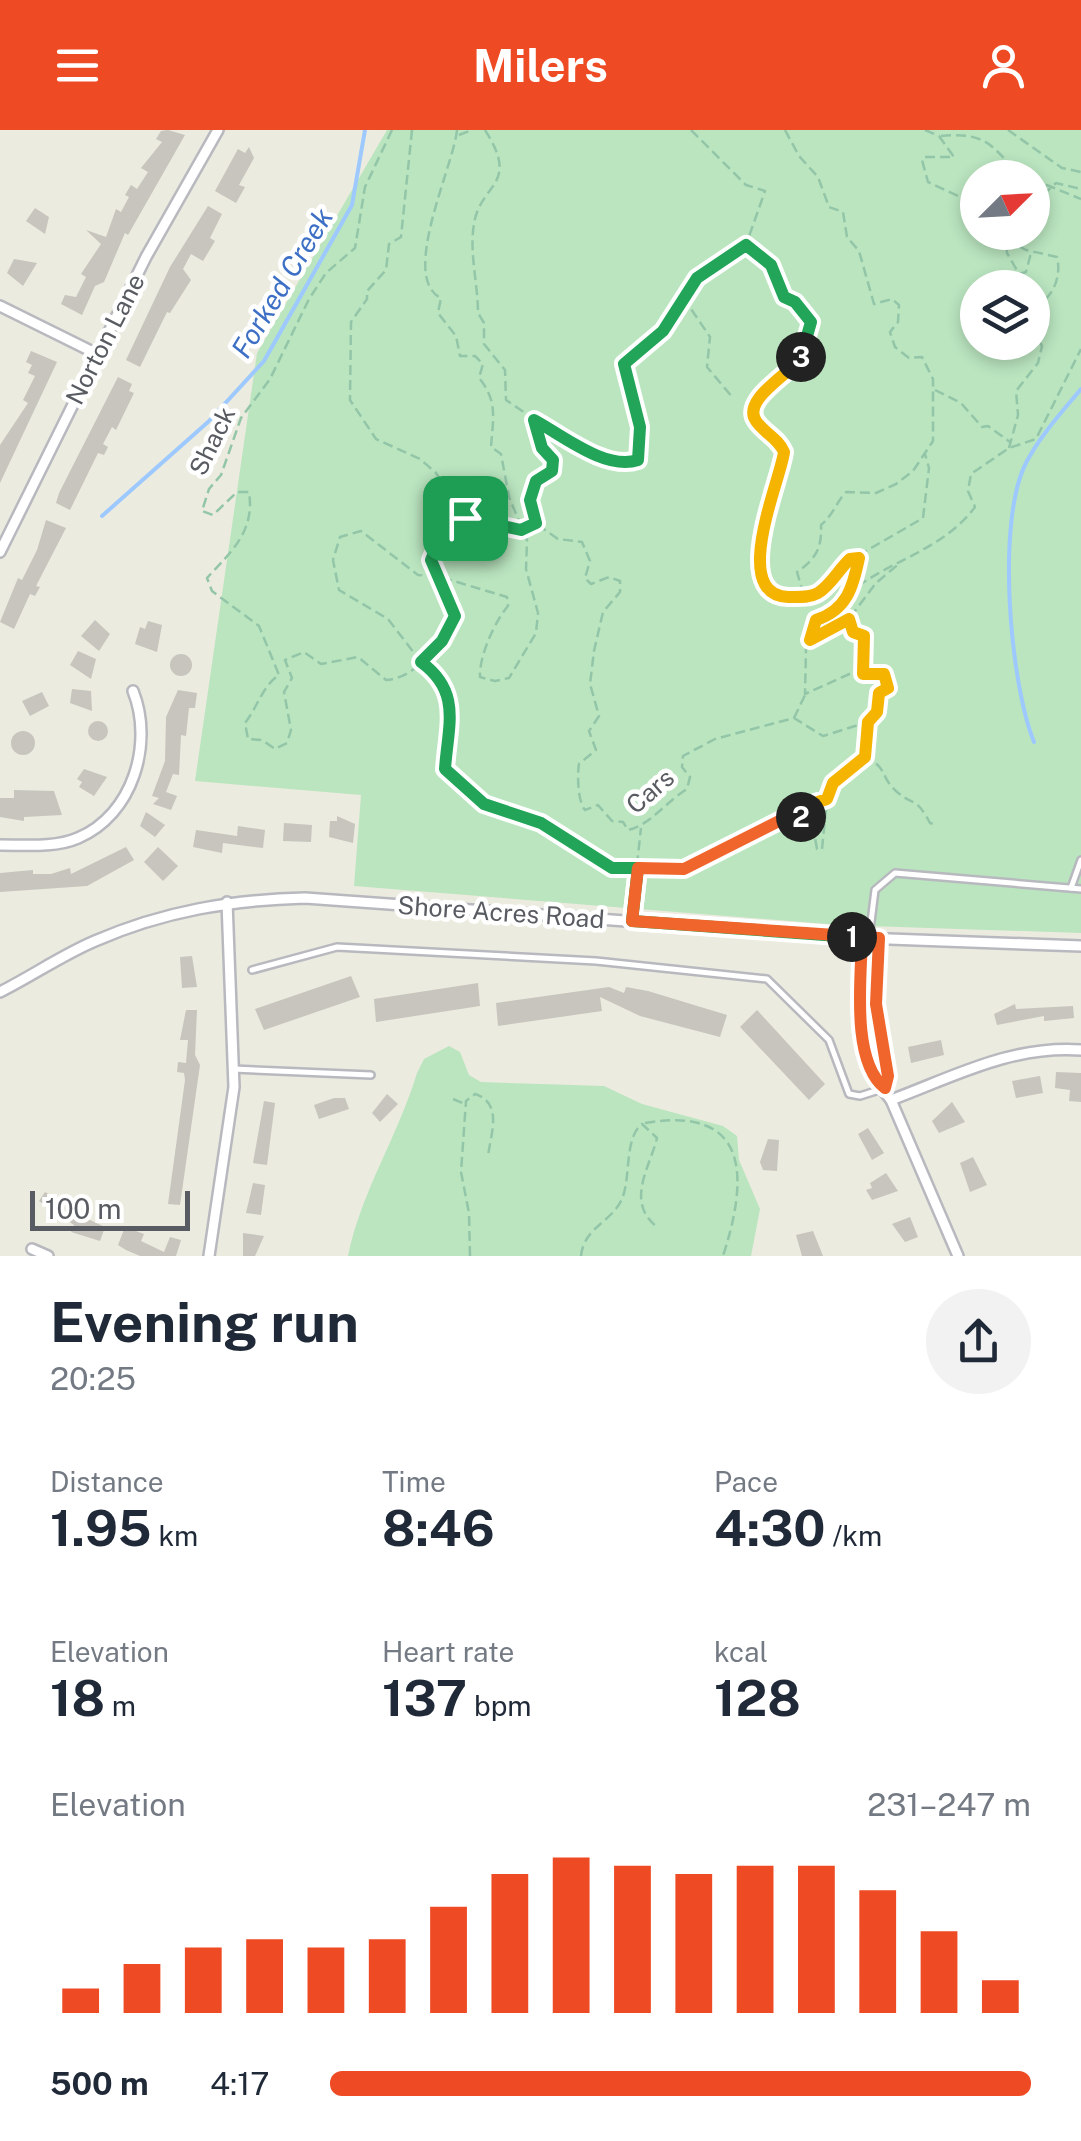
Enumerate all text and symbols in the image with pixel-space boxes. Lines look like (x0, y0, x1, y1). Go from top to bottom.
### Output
icon: menu (50, 38, 105, 93)
icon: person (976, 38, 1031, 93)
text: Milers (473, 39, 608, 92)
north arrow (960, 160, 1050, 250)
map controls (960, 160, 1050, 360)
water label: Forked Creek (224, 202, 339, 364)
street label: Norton Lane (59, 269, 151, 409)
button: layers (960, 270, 1050, 360)
pin: 3 (776, 332, 826, 382)
text: 3 (792, 340, 810, 373)
street label: Shack (183, 402, 241, 480)
pin (423, 476, 508, 561)
icon: arrive (438, 491, 493, 546)
street label: Cars (620, 762, 680, 820)
pin: 2 (776, 792, 826, 842)
text: 2 (792, 800, 810, 833)
street label: Shore Acres Road (397, 890, 605, 934)
pin: 1 (827, 912, 877, 962)
text: 1 (846, 920, 858, 953)
scale bar (30, 1186, 190, 1230)
text: 100 m (45, 1192, 122, 1225)
button: share (926, 1289, 1031, 1394)
text: Evening run (50, 1290, 359, 1354)
text: 20:25 (50, 1360, 136, 1397)
text: Distance (50, 1465, 164, 1498)
text: Time (382, 1465, 446, 1498)
text: Pace (714, 1465, 778, 1498)
text: 1.95 (50, 1498, 152, 1557)
text: 8:46 (382, 1498, 495, 1557)
text: 4:30 (714, 1498, 826, 1557)
text: km (152, 1519, 198, 1552)
text: /km (826, 1519, 882, 1552)
text: Elevation (50, 1635, 169, 1668)
text: Heart rate (382, 1635, 514, 1668)
text: kcal (714, 1635, 768, 1668)
text: 18 (50, 1668, 105, 1727)
text: 137 (382, 1668, 467, 1727)
text: 128 (714, 1668, 801, 1727)
text: m (105, 1689, 136, 1722)
text: bpm (467, 1689, 532, 1722)
text: Elevation (50, 1786, 186, 1823)
text: 231–247 m (867, 1786, 1031, 1823)
text: 500 m (50, 2065, 149, 2102)
text: 4:17 (210, 2065, 270, 2102)

